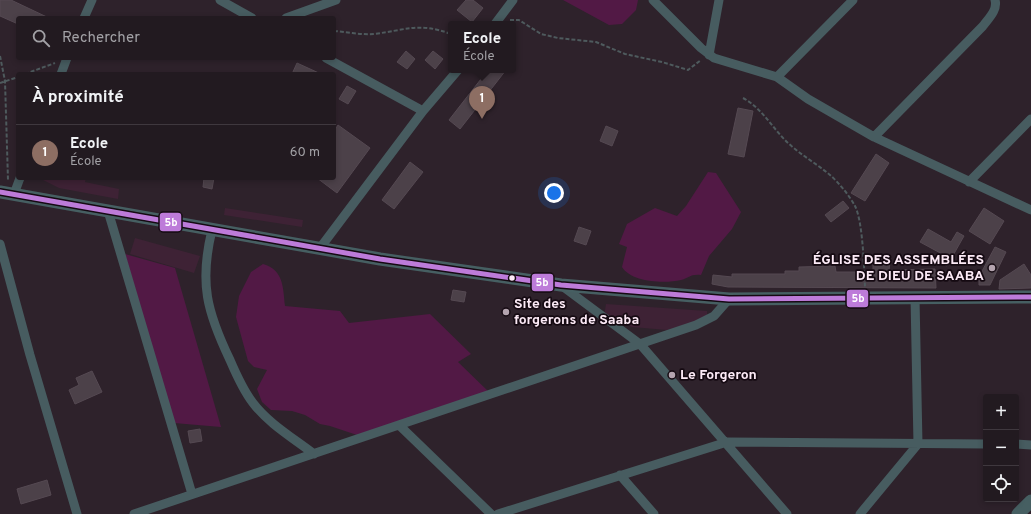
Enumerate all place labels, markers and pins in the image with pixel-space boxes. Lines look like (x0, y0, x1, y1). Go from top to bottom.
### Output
pin: 1 (469, 86, 495, 119)
place label: ÉGLISE DES ASSEMBLÉES DE DIEU DE SAABA (813, 251, 984, 285)
marker: ÉGLISE DES ASSEMBLÉES DE DIEU DE SAABA (987, 263, 997, 273)
unlabelled marker (507, 273, 517, 283)
place label: Site des forgerons de Saaba (514, 296, 639, 329)
marker: Site des forgerons de Saaba (501, 307, 511, 317)
place label: Le Forgeron (680, 367, 757, 384)
marker: Le Forgeron (667, 370, 677, 380)

